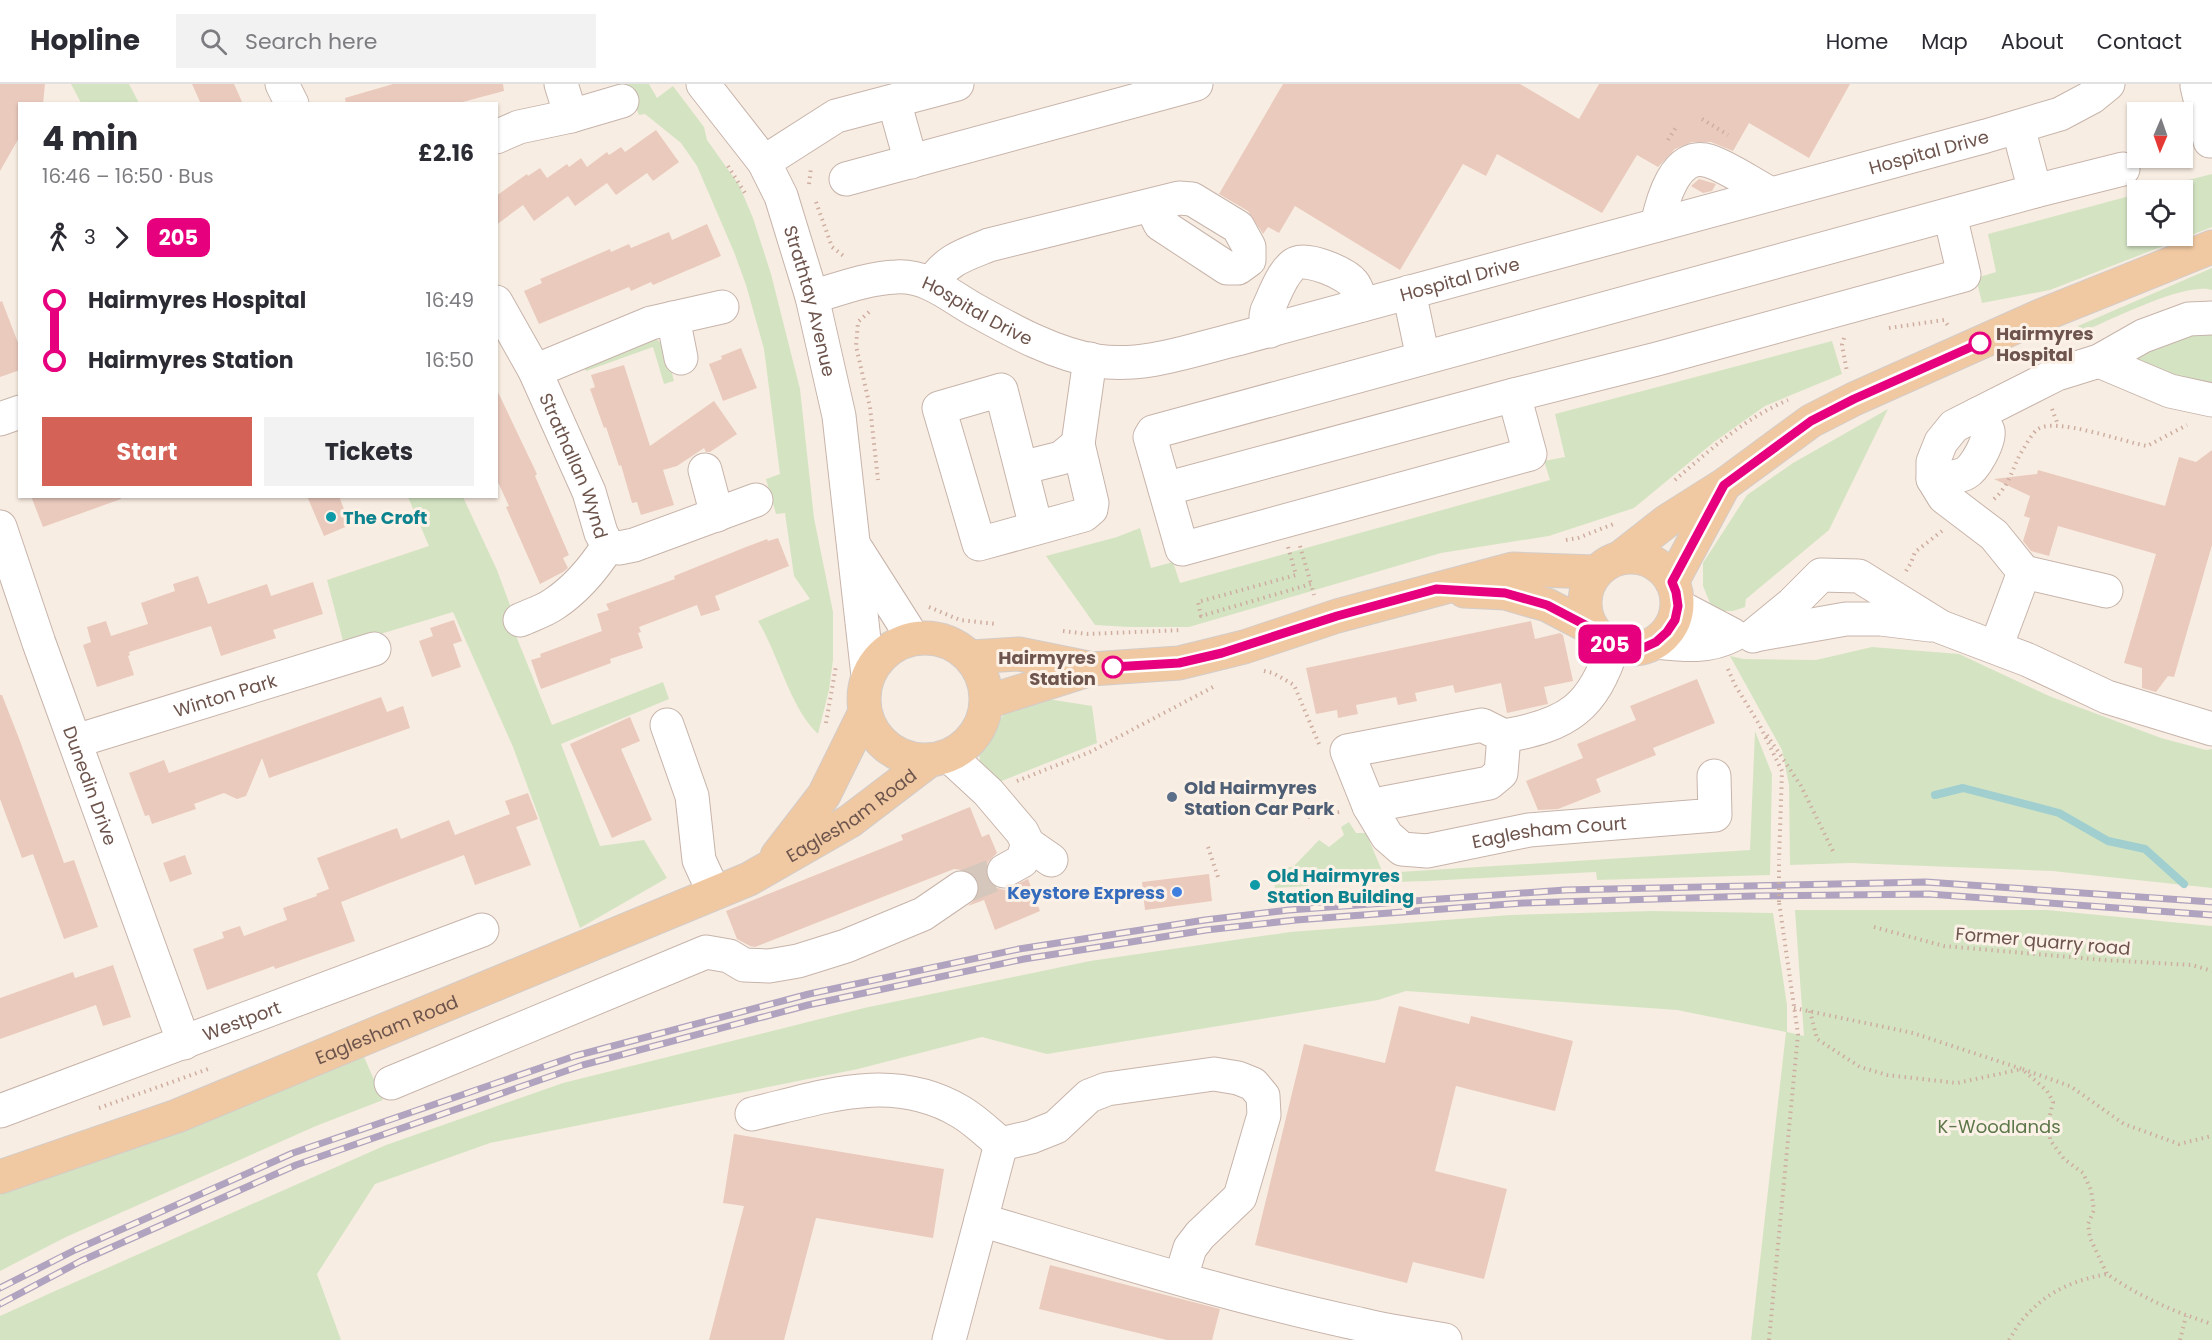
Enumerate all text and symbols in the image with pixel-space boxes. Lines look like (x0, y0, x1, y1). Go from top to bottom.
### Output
search box (176, 14, 596, 68)
text: Hopline (30, 21, 140, 60)
icon: search (197, 25, 230, 58)
text: Search here (245, 26, 377, 57)
text: Home (1826, 27, 1888, 56)
text: Map (1921, 27, 1968, 56)
text: About (2001, 27, 2064, 56)
text: Contact (2097, 27, 2182, 56)
north arrow (2127, 102, 2193, 168)
map controls (2127, 102, 2193, 246)
text: 4 min (42, 115, 138, 162)
street label: Hospital Drive (1866, 123, 1991, 180)
text: £2.16 (418, 138, 474, 169)
text: 16:46 – 16:50 · Bus (42, 162, 214, 190)
button: locate (2127, 180, 2193, 246)
icon: walk (42, 221, 75, 254)
icon: forward (105, 221, 138, 254)
street label: Strathtay Avenue (778, 222, 842, 379)
text: 3 (84, 223, 96, 251)
text: 205 (159, 223, 198, 252)
street label: Hospital Drive (1397, 250, 1522, 307)
street label: Hospital Drive (918, 269, 1037, 351)
text: Hairmyres Hospital (88, 285, 306, 316)
text: 16:49 (425, 286, 474, 314)
place label: Hairmyres Hospital (1996, 321, 2094, 367)
marker: Hairmyres Hospital (1969, 332, 1991, 354)
text: Hairmyres Station (88, 345, 294, 376)
text: 16:50 (426, 346, 474, 374)
street label: Strathallan Wynd (534, 389, 614, 541)
button: Start (42, 417, 252, 486)
button: Tickets (264, 417, 474, 486)
place label: The Croft (343, 505, 427, 530)
marker: The Croft (324, 510, 338, 524)
line badge: 205 (1576, 624, 1644, 664)
text: 205 (1590, 630, 1630, 659)
place label: Hairmyres Station (998, 645, 1096, 691)
marker: Hairmyres Station (1102, 656, 1124, 678)
street label: Winton Park (170, 667, 280, 723)
street label: Dunedin Drive (58, 722, 124, 849)
street label: Eaglesham Road (781, 762, 922, 868)
place label: Old Hairmyres Station Car Park (1184, 775, 1335, 821)
marker: Old Hairmyres Station Car Park (1165, 790, 1179, 804)
street label: Eaglesham Court (1470, 810, 1628, 854)
place label: Old Hairmyres Station Building (1267, 863, 1414, 909)
marker: Old Hairmyres Station Building (1248, 878, 1262, 892)
place label: Keystore Express (1007, 880, 1165, 905)
marker: Keystore Express (1170, 885, 1184, 899)
street label: Former quarry road (1955, 921, 2131, 961)
street label: Eaglesham Road (311, 988, 462, 1070)
street label: Westport (199, 994, 284, 1046)
park label: K-Woodlands (1937, 1114, 2061, 1139)

